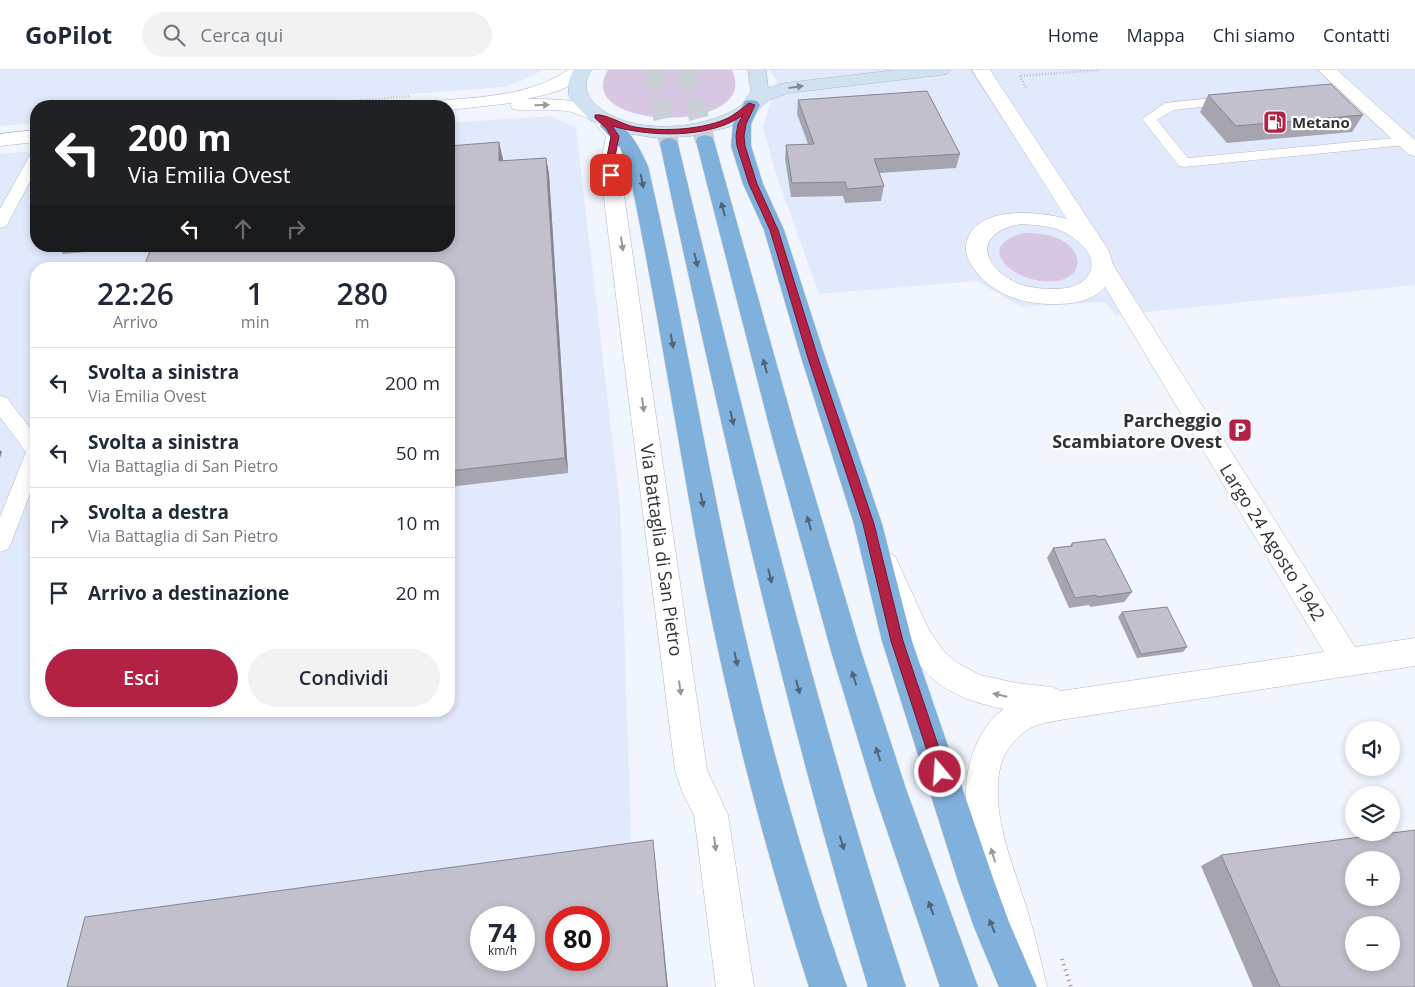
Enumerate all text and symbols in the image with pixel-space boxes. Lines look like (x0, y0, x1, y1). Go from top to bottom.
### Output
search box (142, 12, 492, 57)
text: GoPilot (25, 18, 112, 51)
icon: search (160, 21, 188, 49)
text: Cerca qui (200, 22, 283, 48)
text: Home (1048, 23, 1099, 47)
text: Mappa (1127, 23, 1185, 47)
text: Chi siamo (1213, 23, 1295, 47)
text: Contatti (1323, 23, 1390, 47)
one-way arrow (788, 83, 804, 91)
one-way arrow (534, 101, 550, 109)
fuel station icon: Metano (1262, 109, 1288, 135)
place label: Metano (1292, 112, 1350, 132)
text: 200 m (128, 114, 232, 161)
icon: left (45, 120, 110, 185)
pin (590, 154, 632, 196)
text: Via Emilia Ovest (128, 159, 291, 189)
icon: arrive (597, 161, 625, 189)
one-way arrow (638, 174, 646, 190)
one-way arrow (719, 201, 727, 217)
icon: left (176, 215, 204, 243)
icon: ahead (229, 215, 257, 243)
icon: right (282, 215, 310, 243)
one-way arrow (618, 236, 626, 252)
one-way arrow (692, 252, 700, 267)
text: 22:26 (97, 273, 174, 314)
text: 1 (247, 273, 264, 314)
text: 280 (337, 273, 388, 314)
text: Arrivo (113, 311, 158, 333)
text: min (241, 311, 270, 333)
text: m (355, 311, 370, 333)
one-way arrow (668, 333, 676, 348)
one-way arrow (761, 358, 769, 374)
text: Svolta a sinistra (88, 359, 239, 385)
icon: left (45, 369, 73, 397)
text: 200 m (385, 370, 440, 396)
text: Via Emilia Ovest (88, 385, 206, 407)
one-way arrow (639, 397, 647, 413)
place label: Parcheggio Scambiatore Ovest (1052, 408, 1222, 453)
one-way arrow (728, 411, 736, 426)
parking icon: Parcheggio Scambiatore Ovest (1227, 417, 1253, 443)
text: Svolta a sinistra (88, 429, 239, 455)
icon: left (45, 439, 73, 467)
text: 50 m (396, 440, 440, 466)
street label: Via Battaglia di San Pietro (635, 442, 689, 658)
text: Via Battaglia di San Pietro (88, 455, 278, 477)
street label: Largo 24 Agosto 1942 (1215, 459, 1331, 625)
one-way arrow (699, 493, 707, 509)
text: Svolta a destra (88, 499, 229, 525)
icon: right (45, 509, 73, 537)
text: 10 m (396, 510, 440, 536)
one-way arrow (804, 515, 812, 530)
text: Via Battaglia di San Pietro (88, 525, 278, 547)
one-way arrow (766, 569, 774, 584)
icon: arrive (45, 579, 73, 607)
text: Arrivo a destinazione (88, 580, 289, 606)
text: 20 m (396, 580, 440, 606)
button: Esci (45, 649, 238, 707)
button: Condividi (248, 649, 440, 707)
one-way arrow (732, 652, 740, 667)
one-way arrow (850, 671, 858, 686)
one-way arrow (795, 679, 803, 694)
one-way arrow (677, 680, 685, 696)
one-way arrow (993, 691, 1008, 699)
map controls (1345, 721, 1400, 971)
button: sound (1345, 721, 1400, 776)
position arrow (913, 745, 965, 797)
one-way arrow (874, 747, 882, 762)
button: layers (1345, 786, 1400, 841)
one-way arrow (839, 836, 847, 851)
one-way arrow (712, 837, 720, 853)
one-way arrow (989, 848, 996, 863)
button: + (1345, 851, 1400, 906)
one-way arrow (927, 900, 935, 915)
speed limit sign: 80 (545, 906, 610, 971)
text: 74 (488, 915, 517, 949)
button: − (1345, 916, 1400, 971)
one-way arrow (988, 918, 996, 933)
text: km/h (488, 942, 517, 959)

